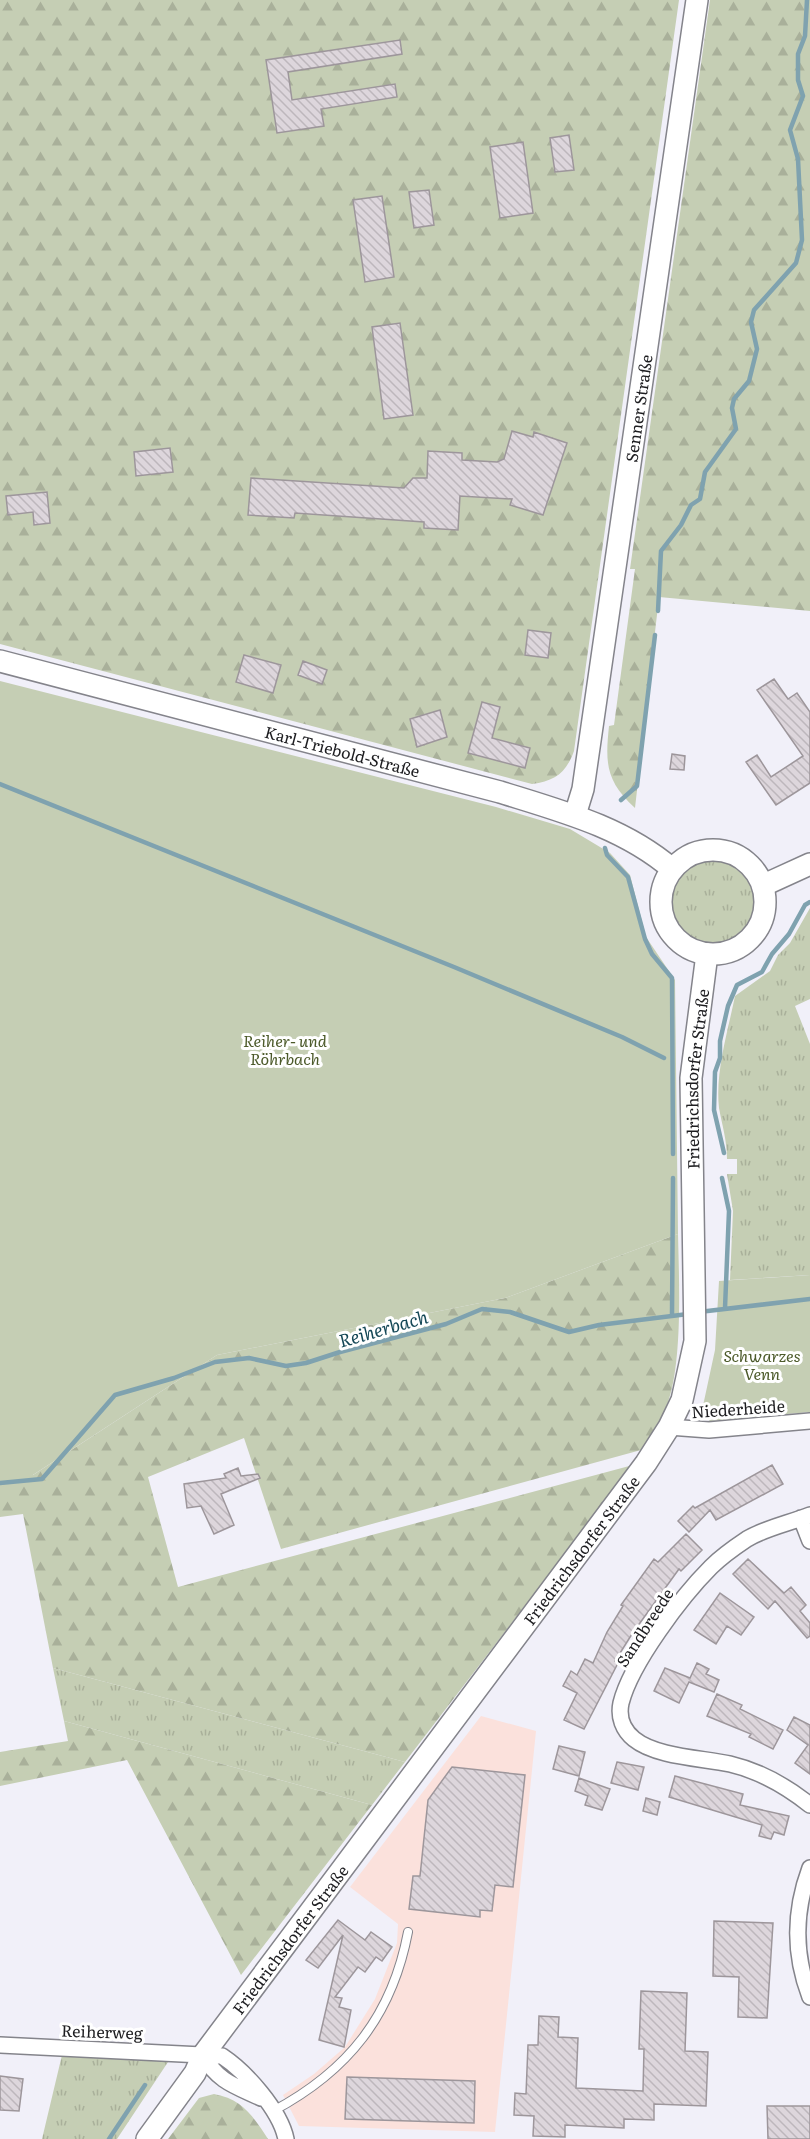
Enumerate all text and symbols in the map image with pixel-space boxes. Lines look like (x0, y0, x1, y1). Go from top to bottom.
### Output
street label: Senner Straße (618, 353, 658, 464)
street label: Karl-Triebold-Straße (262, 719, 423, 783)
street label: Friedrichsdorfer Straße (679, 987, 714, 1170)
park label: Reiher- und Röhrbach (243, 1028, 328, 1070)
water label: Reiherbach (335, 1302, 431, 1354)
park label: Schwarzes Venn (724, 1343, 800, 1385)
street label: Niederheide (690, 1393, 786, 1423)
street label: Friedrichsdorfer Straße (517, 1470, 645, 1630)
street label: Sandbreede (610, 1583, 678, 1671)
street label: Friedrichsdorfer Straße (226, 1859, 354, 2019)
street label: Reiherweg (61, 2018, 143, 2044)

